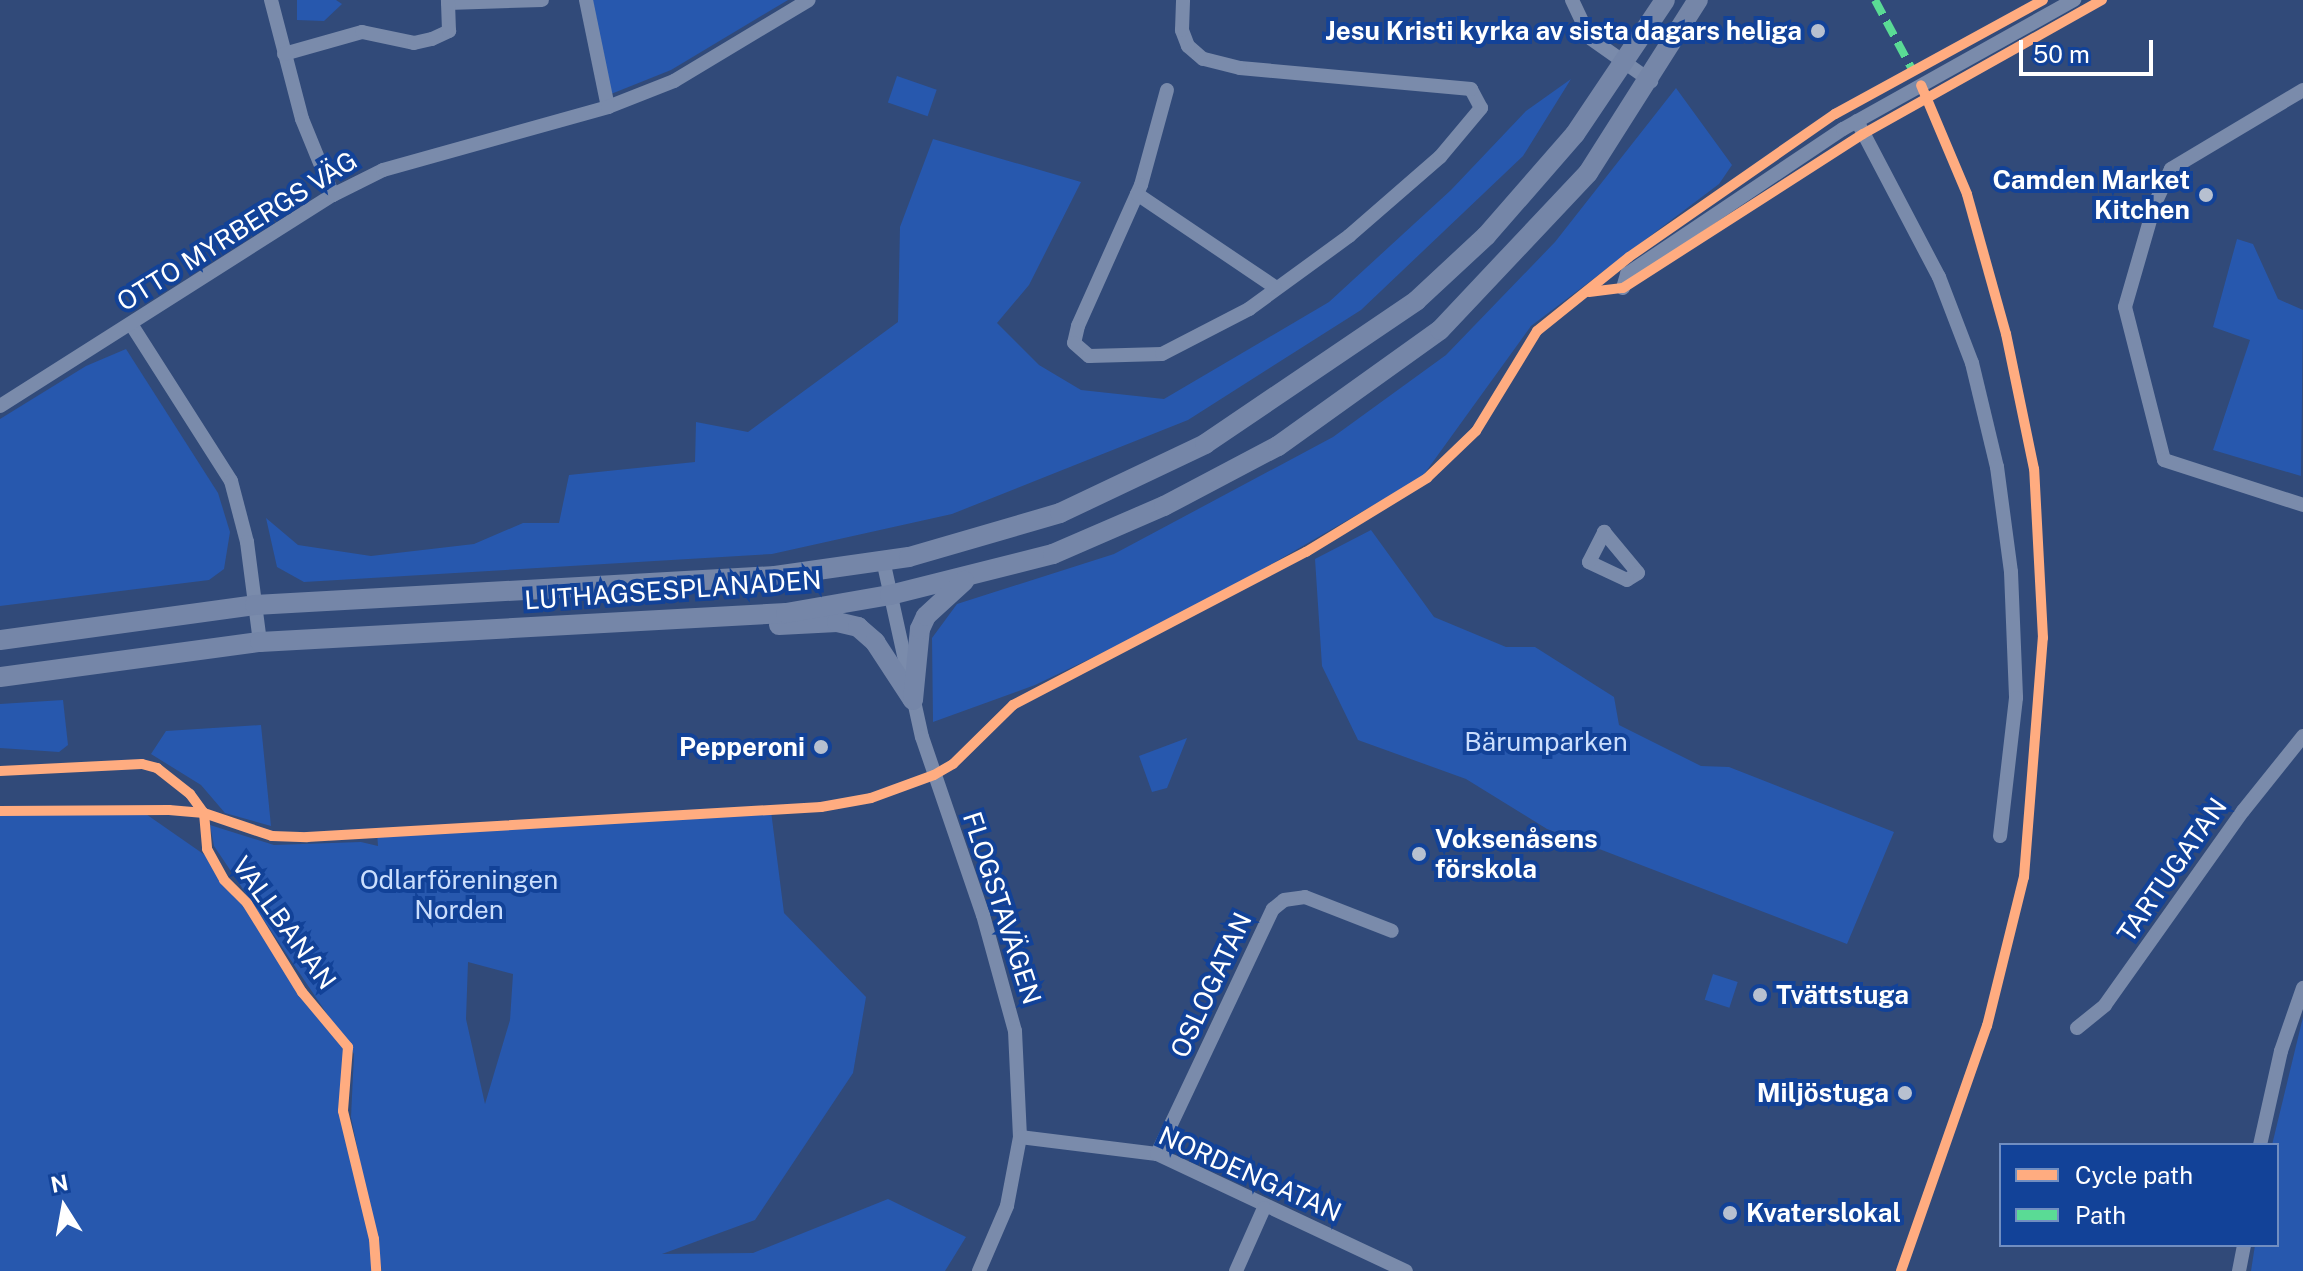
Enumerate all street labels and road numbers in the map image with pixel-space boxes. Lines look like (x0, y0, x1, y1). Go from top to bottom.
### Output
street label: OTTO MYRBERGS VÄG (111, 144, 363, 318)
street label: LUTHAGSESPLANADEN (523, 564, 823, 616)
street label: TARTUGATAN (2111, 792, 2233, 948)
street label: FLOGSTAVÄGEN (956, 808, 1048, 1008)
street label: VALLBANAN (225, 851, 343, 995)
street label: OSLOGATAN (1164, 908, 1258, 1062)
street label: NORDENGATAN (1154, 1120, 1346, 1228)

